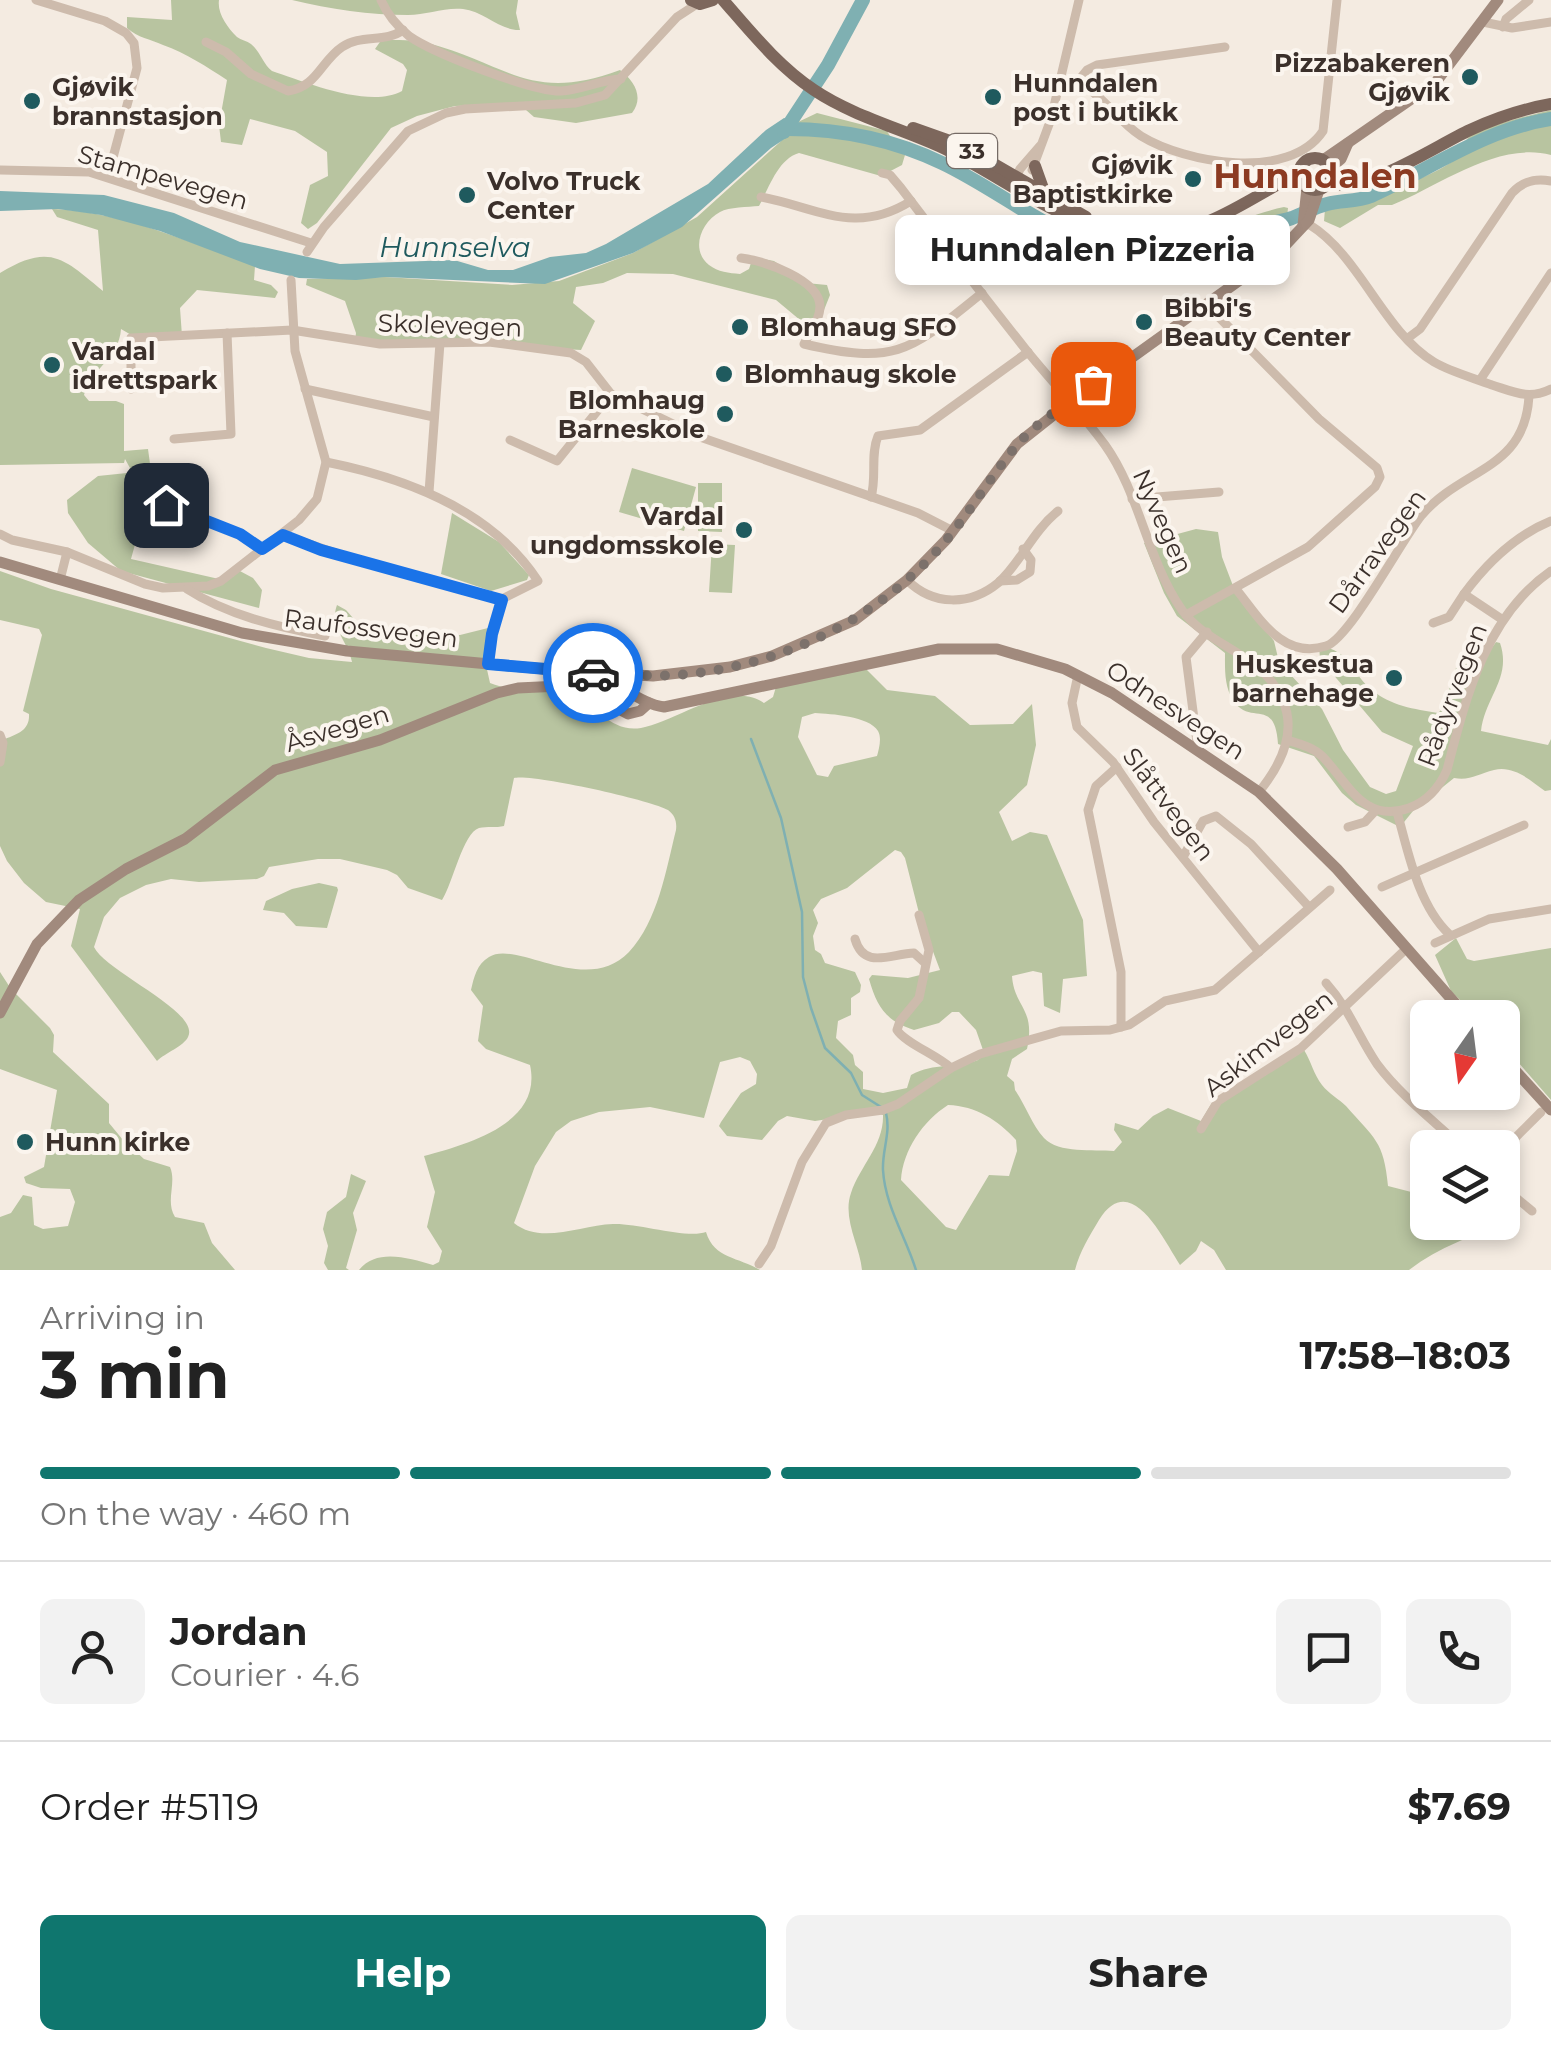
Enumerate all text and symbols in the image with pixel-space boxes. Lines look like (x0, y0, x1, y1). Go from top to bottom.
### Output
place label: Pizzabakeren Gjøvik (1274, 48, 1451, 107)
marker: Pizzabakeren Gjøvik (1459, 66, 1481, 88)
place label: Hunndalen post i butikk (1013, 68, 1179, 127)
place label: Gjøvik brannstasjon (52, 72, 223, 131)
marker: Hunndalen post i butikk (982, 86, 1004, 108)
marker: Gjøvik brannstasjon (21, 90, 43, 112)
road number: 33 (947, 134, 997, 168)
street label: Stampevegen (75, 138, 251, 216)
place label: Gjøvik Baptistkirke (1012, 150, 1174, 209)
district label: Hunndalen (1213, 154, 1417, 197)
place label: Volvo Truck Center (486, 166, 641, 225)
marker: Gjøvik Baptistkirke (1182, 168, 1204, 190)
marker: Volvo Truck Center (456, 184, 478, 206)
callout: Hunndalen Pizzeria (896, 214, 1290, 284)
water label: Hunnselva (379, 230, 531, 264)
text: Hunndalen Pizzeria (930, 230, 1255, 269)
place label: Bibbi's Beauty Center (1164, 293, 1351, 352)
street label: Skolevegen (377, 307, 523, 343)
marker: Bibbi's Beauty Center (1133, 311, 1155, 333)
place label: Blomhaug SFO (760, 312, 957, 342)
marker: Blomhaug SFO (729, 316, 751, 338)
place label: Vardal idrettspark (71, 336, 218, 395)
pin (1051, 342, 1136, 427)
marker: Vardal idrettspark (41, 354, 63, 376)
icon: bag (1066, 357, 1121, 412)
place label: Blomhaug skole (744, 359, 956, 389)
marker: Blomhaug skole (713, 363, 735, 385)
place label: Blomhaug Barneskole (558, 385, 705, 444)
marker: Blomhaug Barneskole (714, 403, 736, 425)
pin (124, 463, 209, 548)
street label: Nyvegen (1127, 464, 1199, 578)
icon: home (139, 478, 194, 533)
street label: Dårravegen (1322, 483, 1432, 619)
place label: Vardal ungdomsskole (530, 501, 724, 560)
marker: Vardal ungdomsskole (733, 519, 755, 541)
street label: Raufossvegen (282, 602, 460, 654)
street label: Rådyrvegen (1411, 619, 1493, 771)
courier (543, 623, 643, 723)
icon: car (566, 646, 621, 701)
place label: Huskestua barnehage (1232, 649, 1374, 708)
street label: Odnesvegen (1101, 654, 1251, 766)
marker: Huskestua barnehage (1383, 667, 1405, 689)
street label: Åsvegen (281, 698, 393, 758)
street label: Slåttvegen (1117, 741, 1221, 867)
street label: Askimvegen (1198, 983, 1338, 1103)
north arrow (1410, 1000, 1520, 1110)
map controls (1410, 1000, 1520, 1240)
place label: Hunn kirke (45, 1127, 190, 1157)
button: layers (1410, 1130, 1520, 1240)
marker: Hunn kirke (14, 1131, 36, 1153)
text: Arriving in (40, 1298, 205, 1337)
text: 17:58–18:03 (1300, 1332, 1511, 1379)
text: 3 min (40, 1335, 230, 1414)
text: On the way · 460 m (40, 1494, 351, 1533)
button: person (40, 1599, 145, 1704)
button: chat (1276, 1599, 1381, 1704)
button: phone (1406, 1599, 1511, 1704)
text: Jordan (170, 1608, 308, 1655)
text: Courier · 4.6 (170, 1655, 359, 1694)
text: Order #5119 (40, 1783, 259, 1830)
text: $7.69 (1408, 1783, 1511, 1830)
button: Help (40, 1915, 766, 2030)
button: Share (786, 1915, 1511, 2030)

